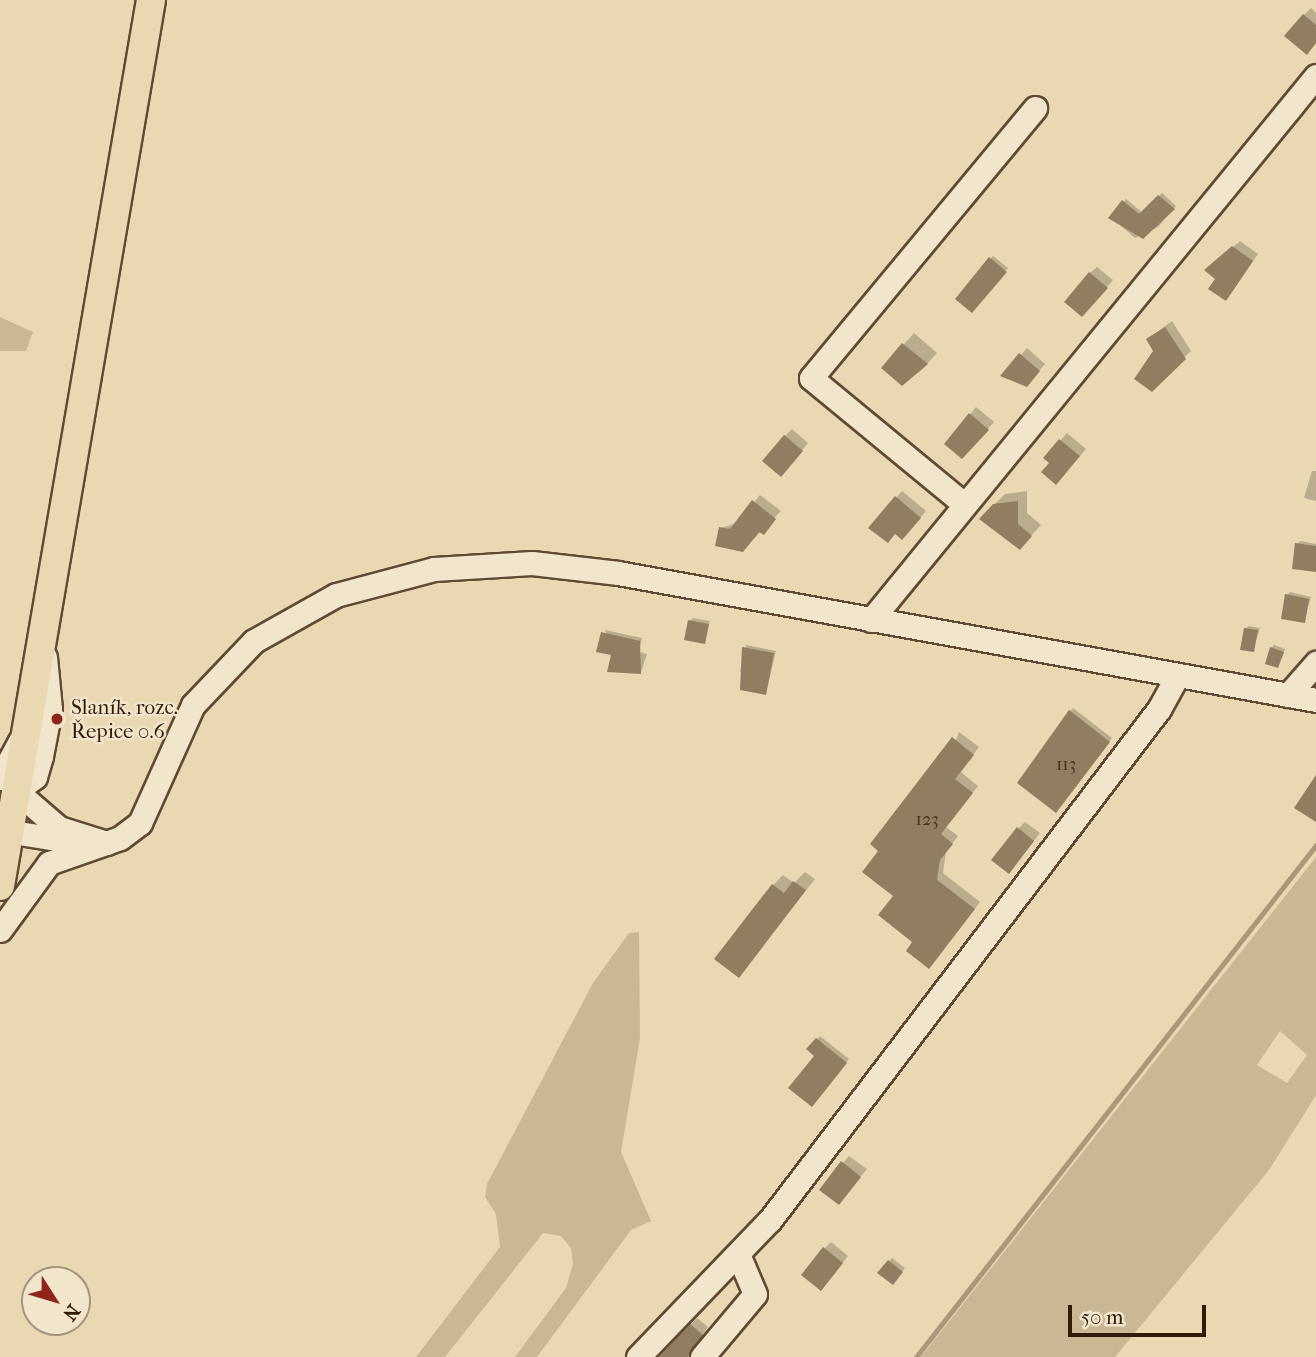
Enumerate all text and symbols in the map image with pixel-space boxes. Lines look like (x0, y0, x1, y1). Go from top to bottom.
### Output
place label: Slaník, rozc. Řepice 0.6 (71, 694, 178, 744)
marker: Slaník, rozc. Řepice 0.6 (49, 711, 65, 727)
house number: 113 (1056, 754, 1076, 776)
house number: 123 (915, 809, 939, 831)
north arrow (21, 1266, 91, 1336)
scale bar (1071, 1290, 1209, 1334)
text: N (58, 1300, 84, 1325)
text: 50 m (1081, 1305, 1124, 1329)

